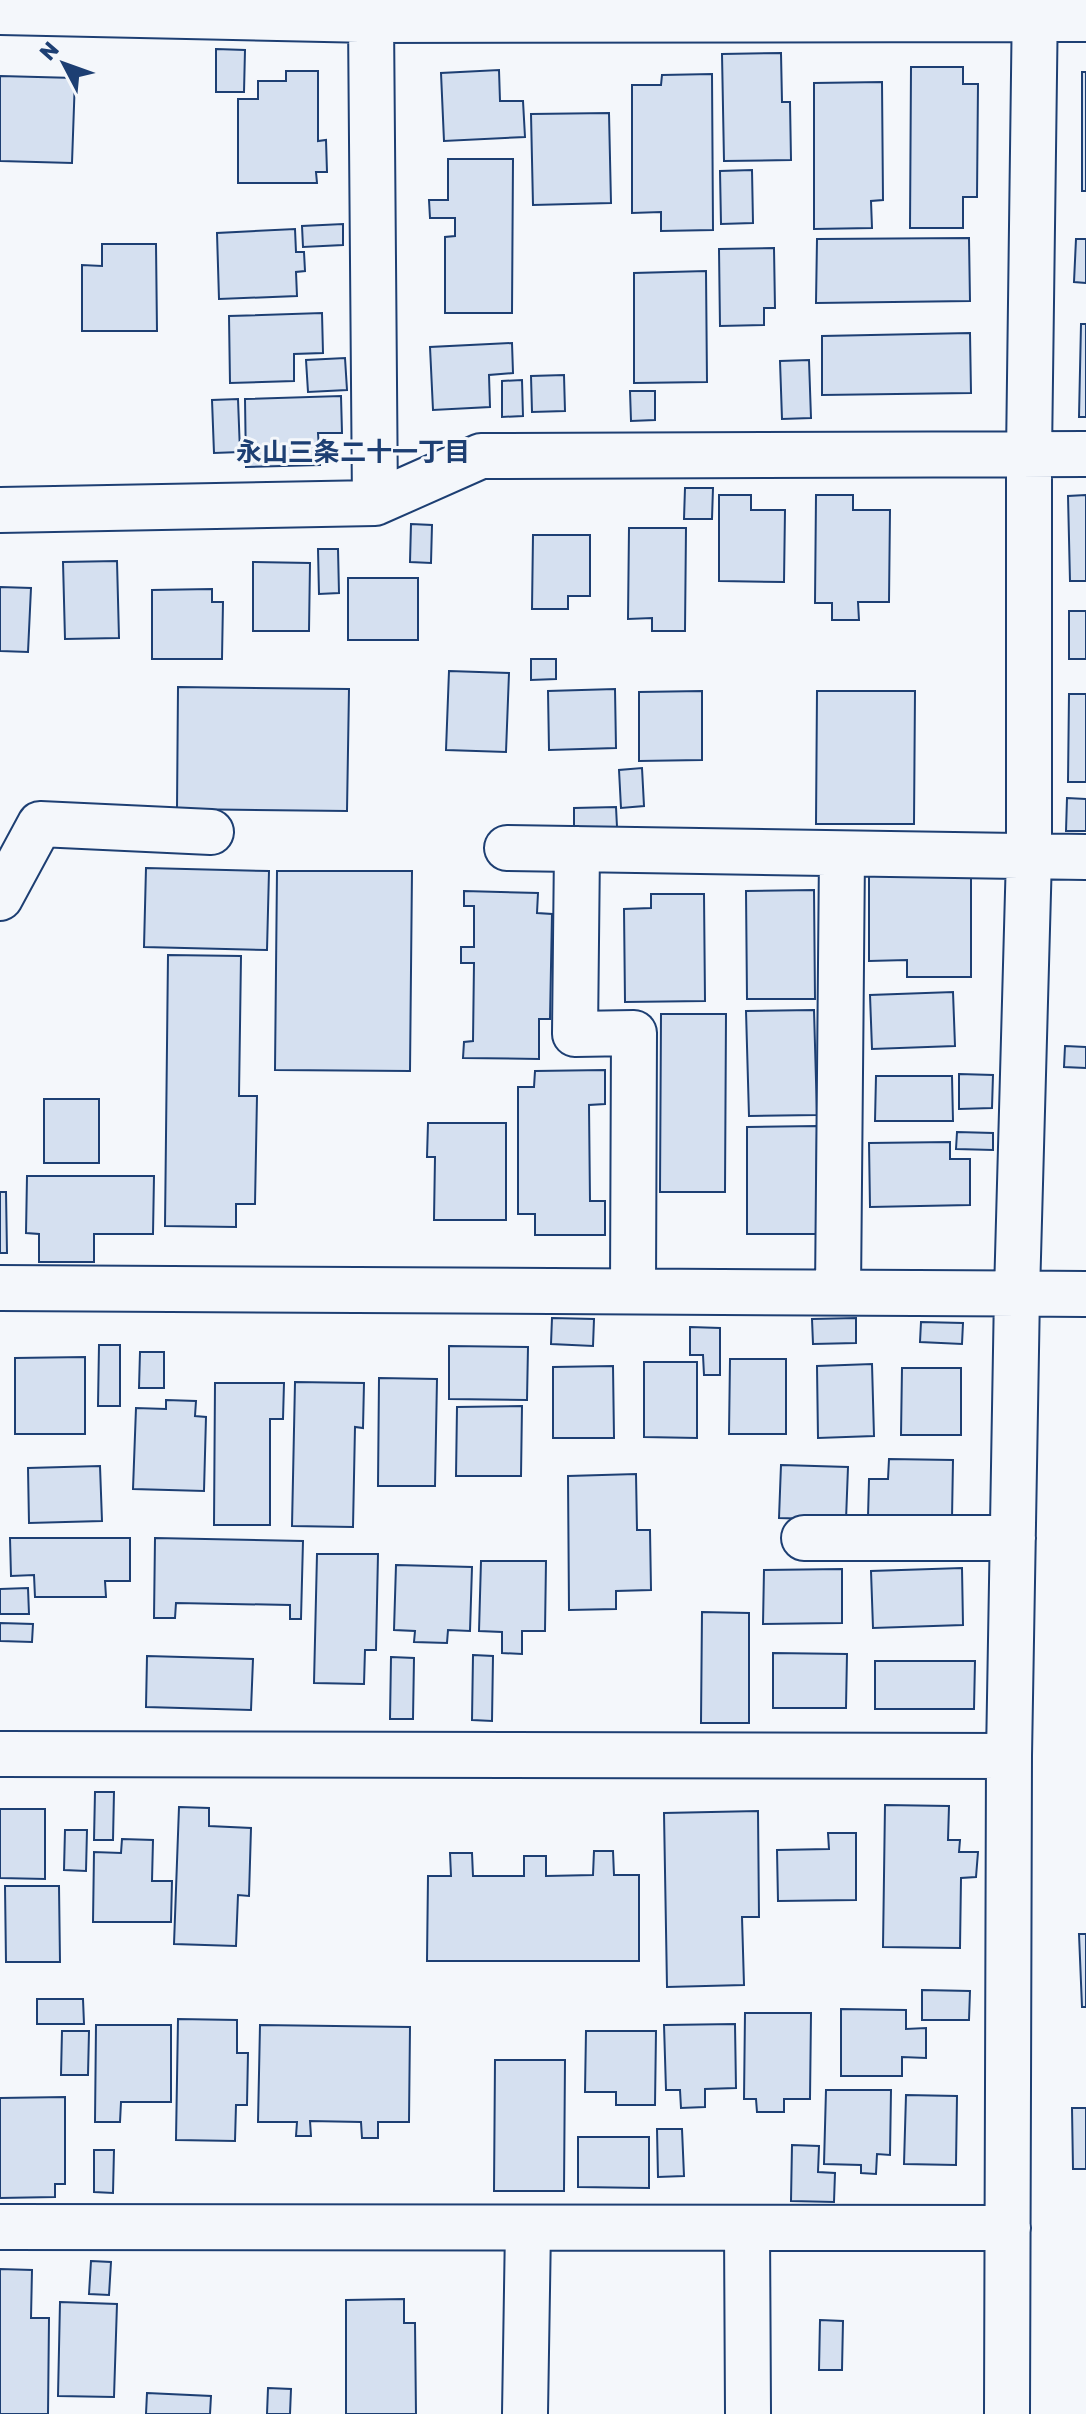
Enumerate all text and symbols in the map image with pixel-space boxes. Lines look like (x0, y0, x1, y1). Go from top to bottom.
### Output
north arrow (24, 24, 104, 104)
text: N (34, 36, 65, 66)
district label: 永山三条二十一丁目 (236, 437, 470, 468)

